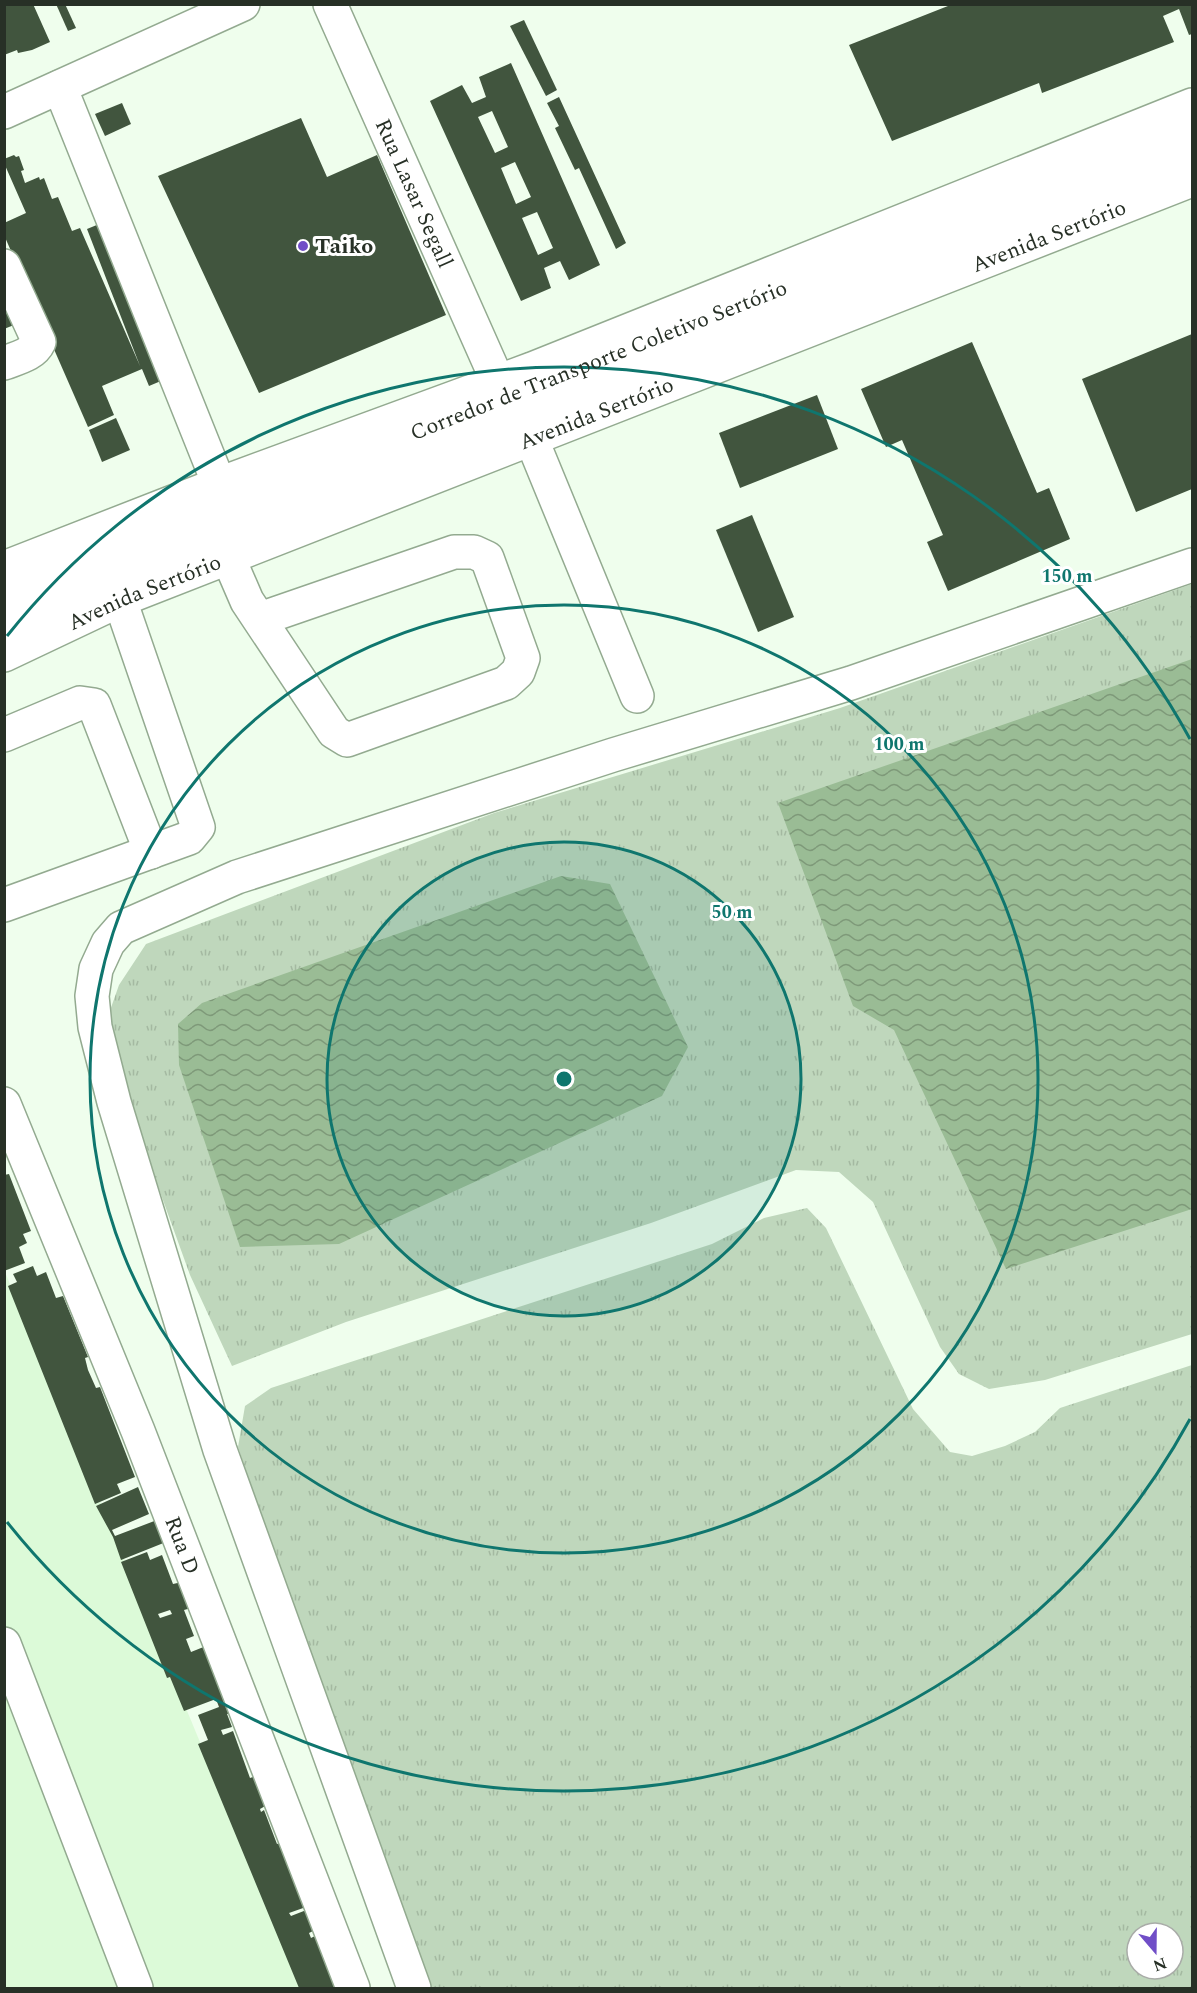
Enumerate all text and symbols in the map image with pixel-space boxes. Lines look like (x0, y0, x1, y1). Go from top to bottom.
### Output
street label: Rua Lasar Segall (366, 113, 462, 273)
street label: Avenida Sertório (967, 191, 1131, 281)
place label: Taiko (315, 230, 373, 263)
marker: Taiko (296, 239, 310, 253)
street label: Corredor de Transporte Coletivo Sertório (405, 271, 792, 449)
street label: Avenida Sertório (514, 368, 679, 459)
street label: Avenida Sertório (62, 545, 226, 639)
text: 150 m (1041, 563, 1093, 590)
text: 100 m (873, 731, 925, 758)
text: 50 m (712, 899, 752, 926)
centre of rings (554, 1069, 574, 1089)
street label: Rua D (156, 1511, 208, 1579)
north arrow (1125, 1921, 1185, 1981)
text: N (1150, 1951, 1170, 1978)

